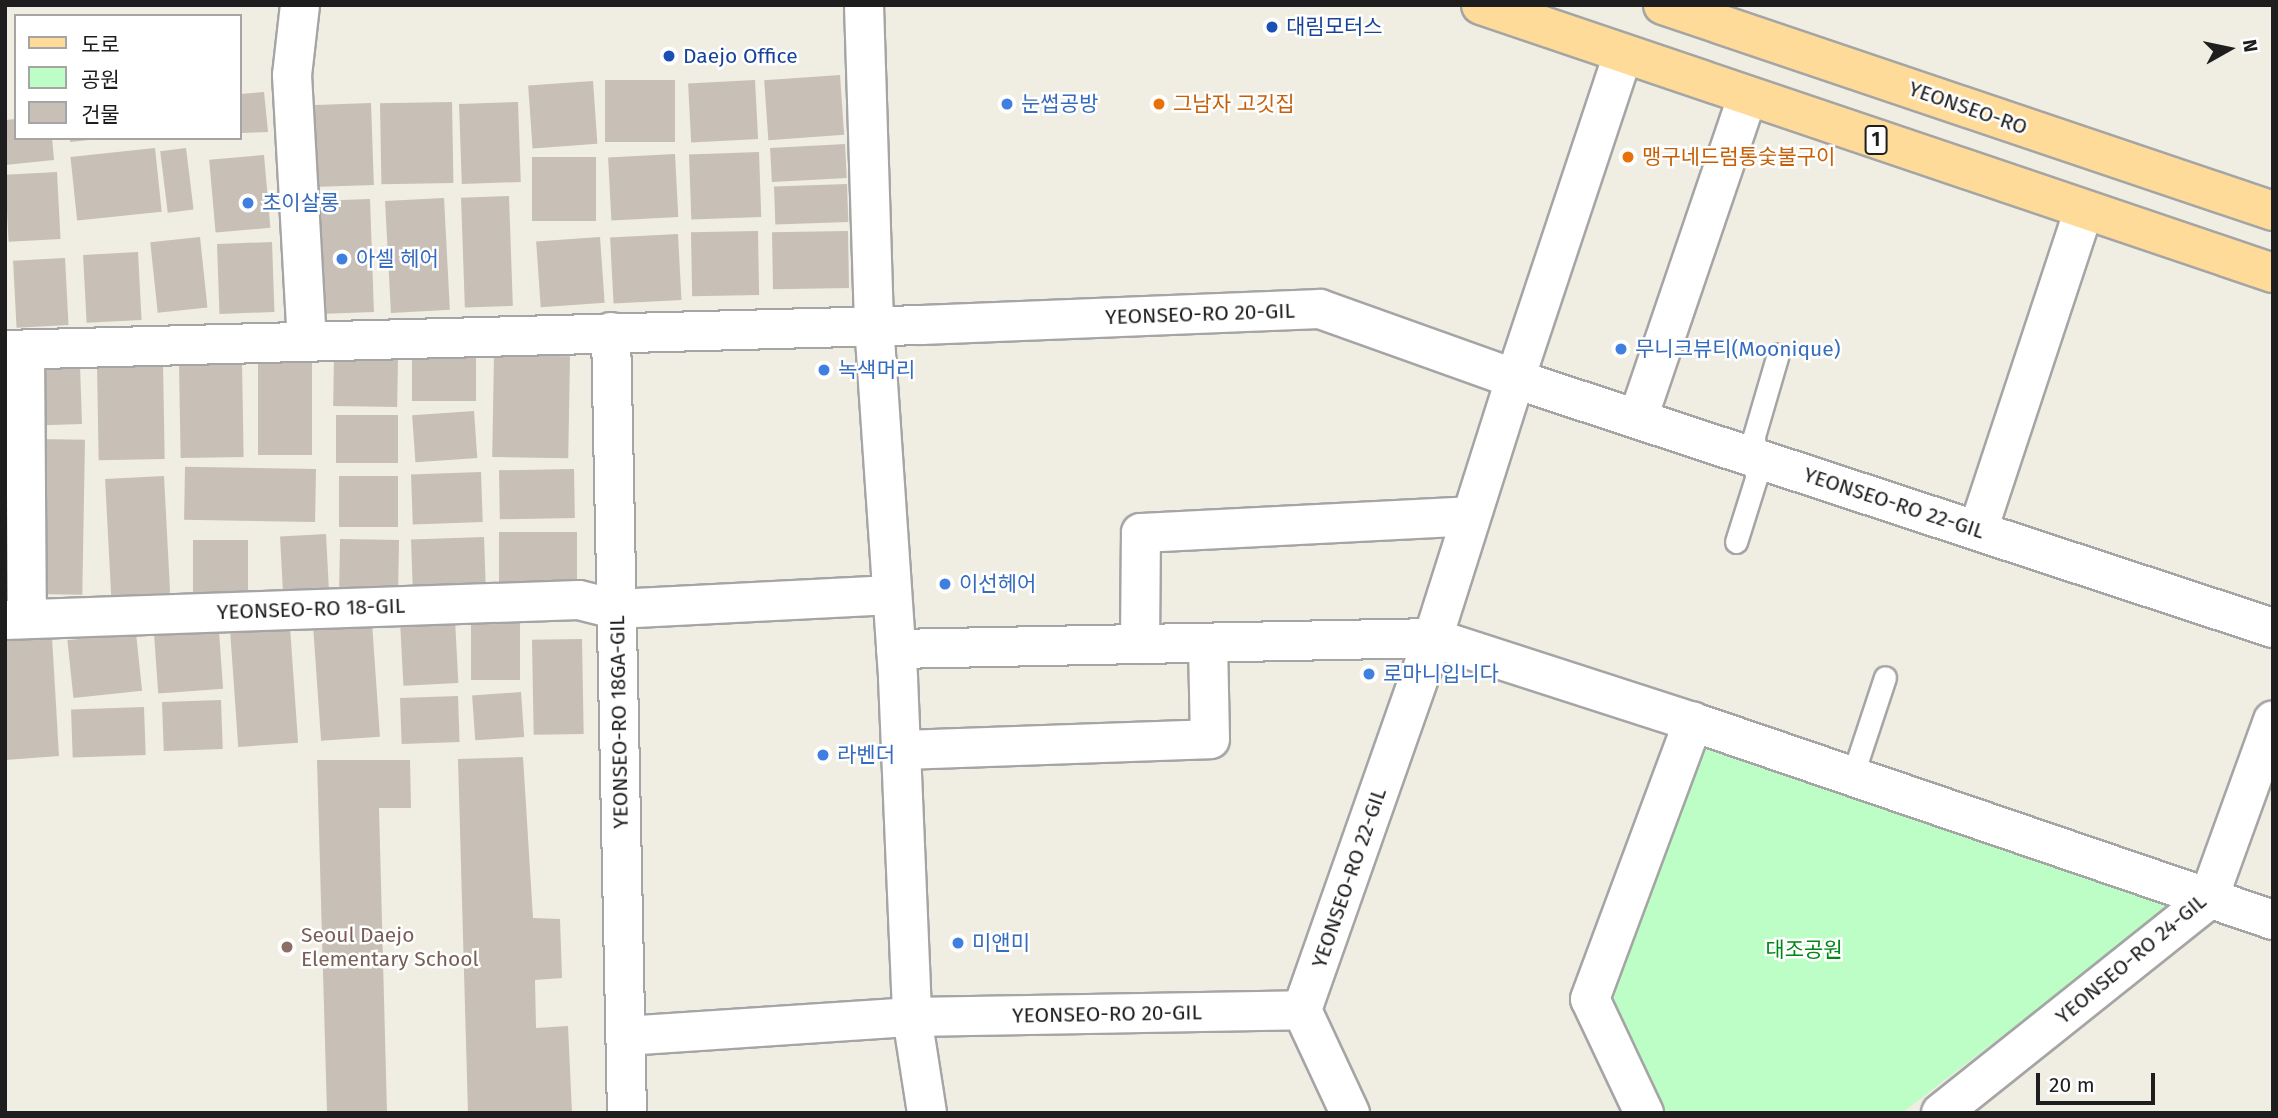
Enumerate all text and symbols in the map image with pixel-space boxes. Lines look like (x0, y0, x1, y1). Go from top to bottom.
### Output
legend (14, 14, 242, 140)
place label: 대림모터스 (1286, 14, 1383, 40)
north arrow (2194, 14, 2264, 84)
marker: 대림모터스 (1264, 19, 1280, 35)
text: 도로 (81, 32, 120, 58)
text: N (2238, 38, 2263, 54)
place label: Daejo Office (683, 43, 798, 69)
marker: Daejo Office (661, 48, 677, 64)
text: 공원 (81, 67, 120, 93)
street label: YEONSEO-RO (1905, 76, 2031, 140)
place label: 눈썹공방 (1021, 91, 1098, 117)
place label: 그남자 고깃집 (1173, 91, 1294, 117)
marker: 눈썹공방 (999, 96, 1015, 112)
marker: 그남자 고깃집 (1151, 96, 1167, 112)
text: 건물 (81, 102, 120, 128)
road number: 1 (1864, 124, 1888, 156)
place label: 맹구네드럼통숯불구이 (1642, 144, 1835, 170)
marker: 맹구네드럼통숯불구이 (1620, 149, 1636, 165)
place label: 초이살롱 (262, 190, 339, 216)
marker: 초이살롱 (240, 195, 256, 211)
place label: 아셀 헤어 (356, 246, 439, 272)
marker: 아셀 헤어 (334, 251, 350, 267)
street label: YEONSEO-RO 20-GIL (1105, 298, 1295, 330)
place label: 무니크뷰티(Moonique) (1635, 336, 1841, 362)
marker: 무니크뷰티(Moonique) (1613, 341, 1629, 357)
place label: 녹색머리 (838, 357, 915, 383)
marker: 녹색머리 (816, 362, 832, 378)
street label: YEONSEO-RO 22-GIL (1800, 462, 1988, 544)
place label: 이선헤어 (959, 571, 1036, 597)
marker: 이선헤어 (937, 576, 953, 592)
street label: YEONSEO-RO 18-GIL (216, 593, 406, 625)
street label: YEONSEO-RO 18GA-GIL (605, 615, 633, 829)
place label: 로마니입니다 (1383, 661, 1499, 687)
marker: 로마니입니다 (1361, 666, 1377, 682)
place label: 라벤더 (837, 742, 895, 768)
marker: 라벤더 (815, 747, 831, 763)
street label: YEONSEO-RO 22-GIL (1306, 785, 1392, 971)
street label: YEONSEO-RO 24-GIL (2051, 889, 2211, 1029)
place label: Seoul Daejo Elementary School (301, 922, 479, 972)
place label: 미앤미 (972, 930, 1030, 956)
marker: 미앤미 (950, 935, 966, 951)
park label: 대조공원 (1765, 937, 1843, 963)
marker: Seoul Daejo Elementary School (279, 939, 295, 955)
street label: YEONSEO-RO 20-GIL (1012, 1000, 1202, 1028)
scale bar (2040, 1058, 2159, 1102)
text: 20 m (2049, 1072, 2095, 1098)

